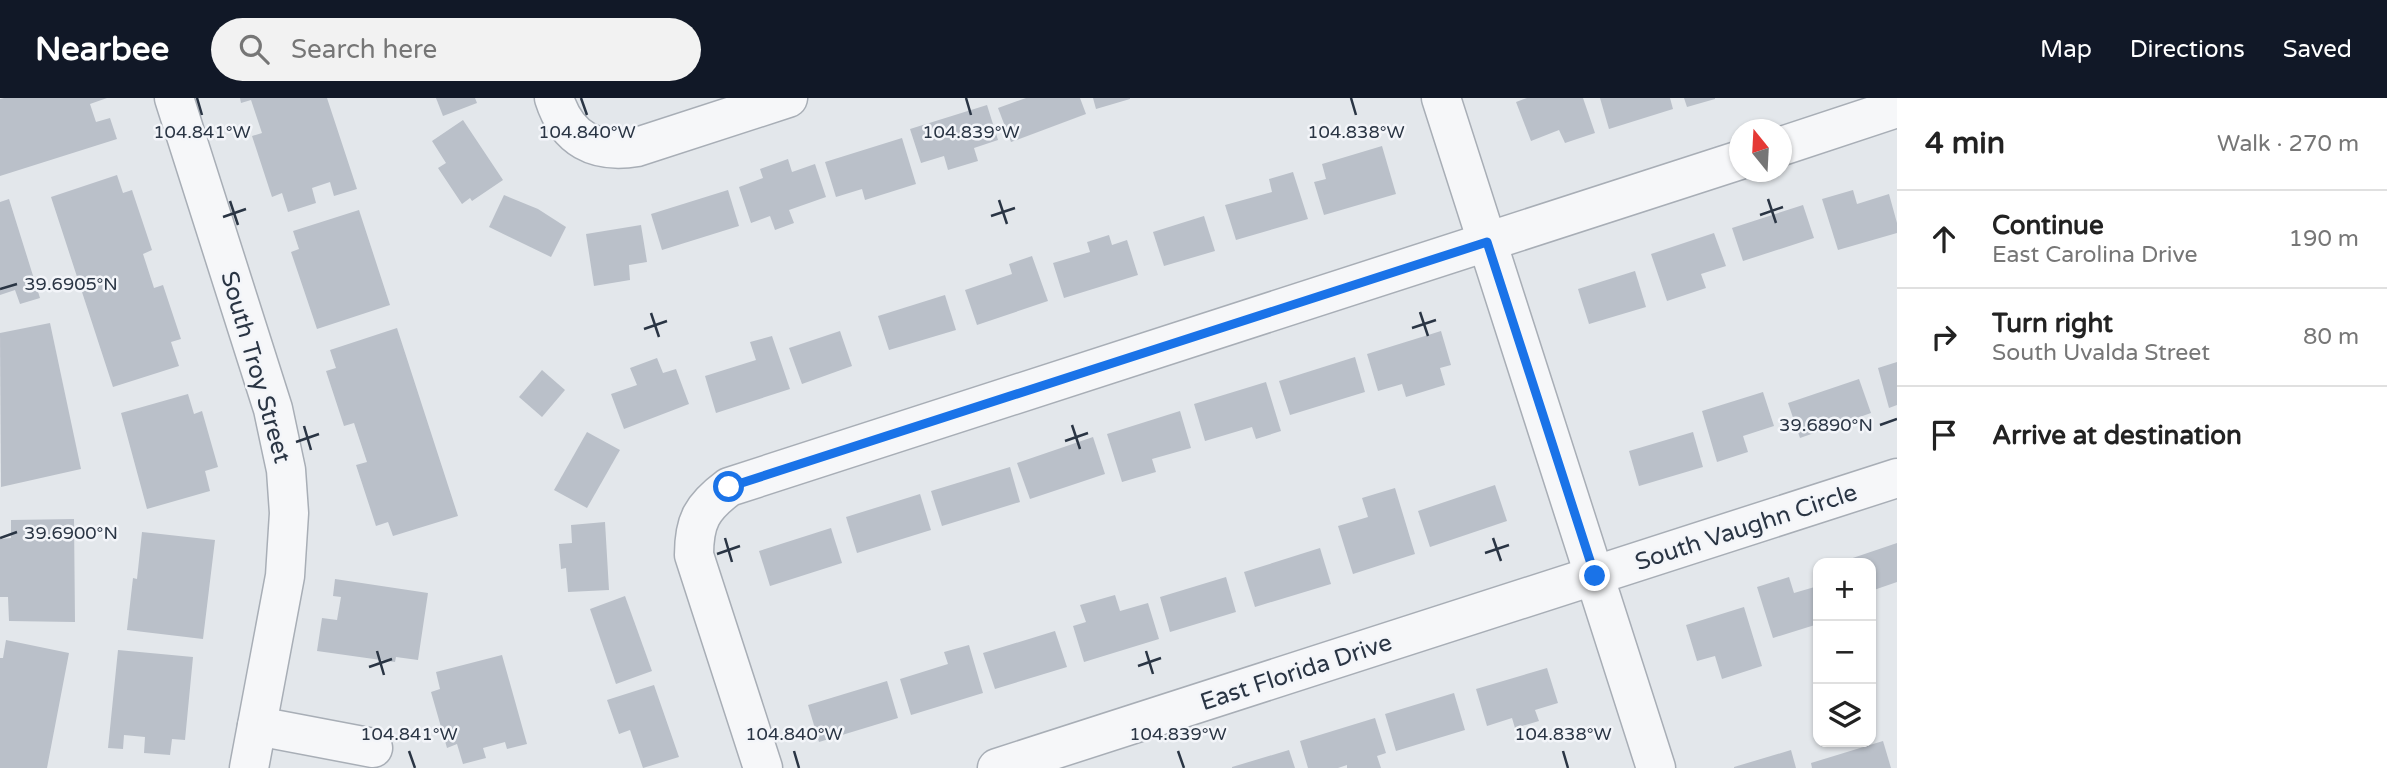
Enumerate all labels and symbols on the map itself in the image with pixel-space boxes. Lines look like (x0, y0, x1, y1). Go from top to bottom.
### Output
north arrow (1729, 119, 1792, 182)
text: 104.841°W (153, 121, 251, 143)
text: 104.840°W (538, 121, 636, 143)
text: 104.839°W (922, 121, 1020, 143)
text: 104.838°W (1307, 121, 1405, 143)
street label: South Troy Street (214, 268, 297, 466)
text: 39.6905°N (24, 273, 118, 295)
text: 39.6890°N (1779, 414, 1873, 436)
route start (713, 471, 744, 502)
street label: South Vaughn Circle (1631, 478, 1861, 577)
text: 39.6900°N (24, 522, 118, 544)
route end (1579, 560, 1610, 591)
street label: East Florida Drive (1197, 628, 1396, 717)
text: 104.841°W (360, 723, 458, 745)
text: 104.840°W (745, 723, 843, 745)
text: 104.839°W (1129, 723, 1227, 745)
text: 104.838°W (1514, 723, 1612, 745)

